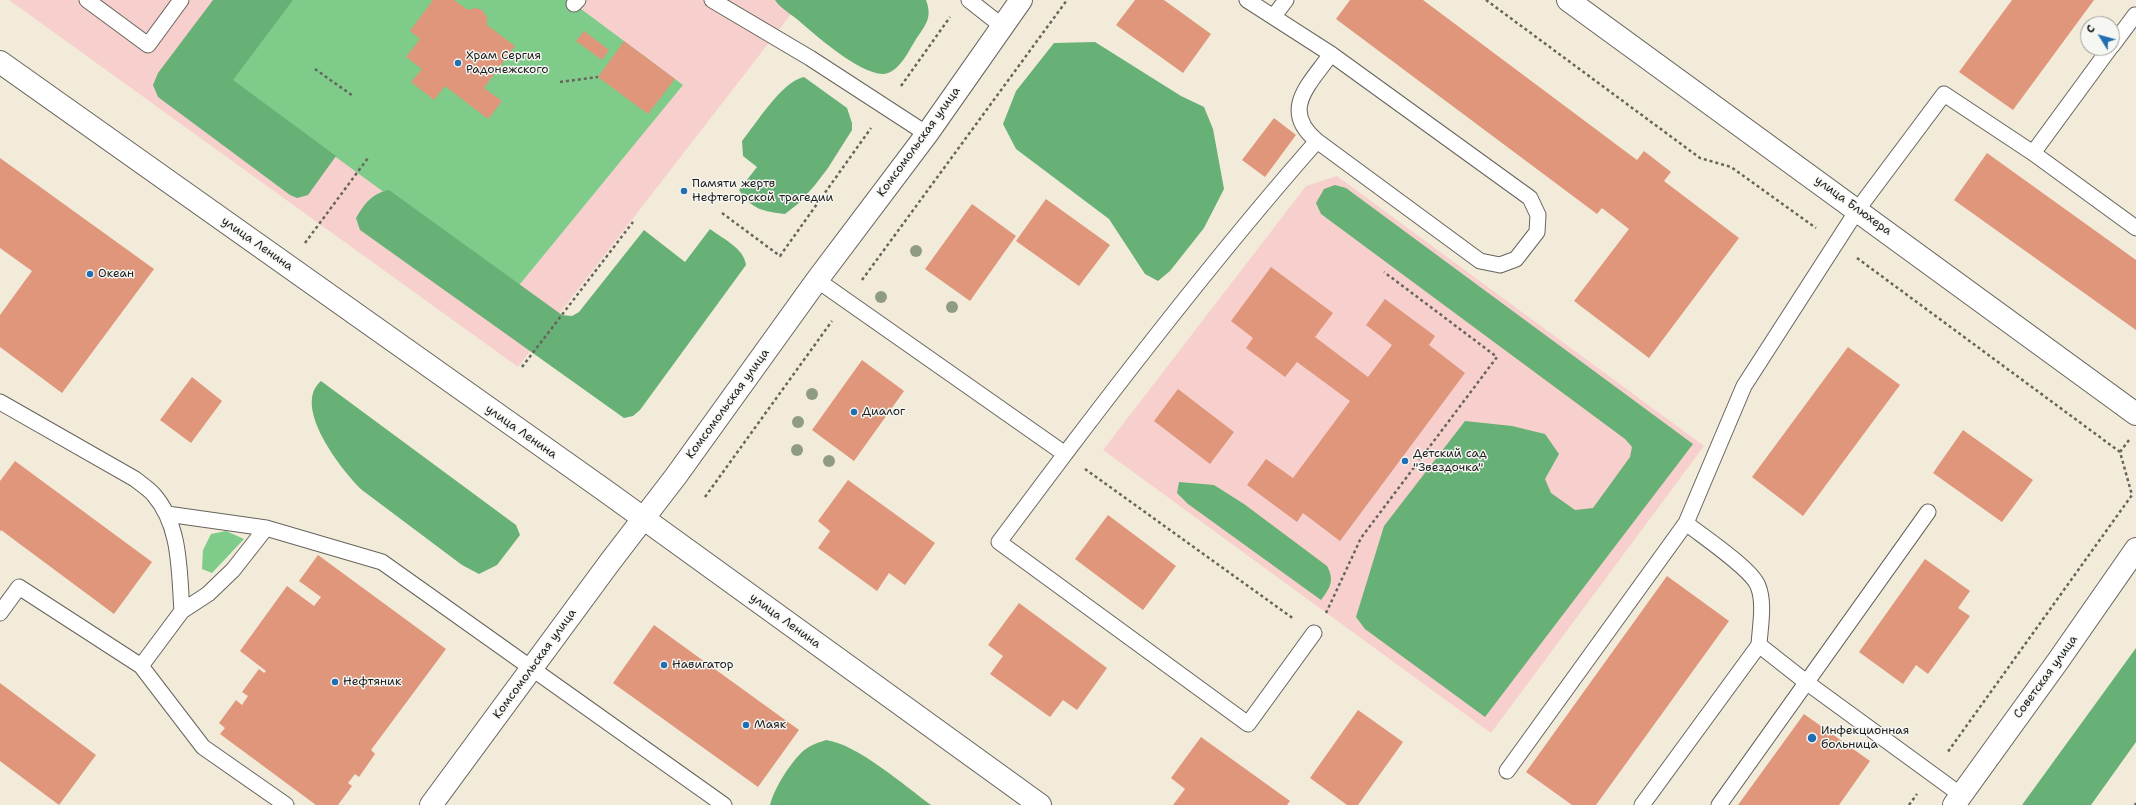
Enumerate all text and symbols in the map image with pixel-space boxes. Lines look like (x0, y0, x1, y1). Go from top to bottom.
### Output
north arrow (2080, 16, 2120, 56)
text: С (2083, 22, 2099, 36)
place label: Храм Сергия Радонежского (466, 49, 548, 77)
marker: Храм Сергия Радонежского (453, 58, 463, 68)
street label: Комсомольская улица (874, 84, 964, 200)
street label: улица Блюхера (1812, 173, 1894, 239)
place label: Памяти жертв Нефтегорской трагедии (692, 177, 833, 205)
marker: Памяти жертв Нефтегорской трагедии (679, 186, 689, 196)
street label: улица Ленина (218, 214, 296, 274)
place label: Океан (98, 267, 134, 281)
marker: Океан (85, 269, 95, 279)
street label: Комсомольская улица (683, 346, 773, 462)
street label: улица Ленина (482, 402, 560, 462)
place label: Диалог (862, 405, 905, 419)
marker: Диалог (849, 407, 859, 417)
place label: Детский сад "Звездочка" (1413, 447, 1487, 475)
marker: Детский сад "Звездочка" (1400, 456, 1410, 466)
street label: улица Ленина (747, 590, 823, 652)
street label: Комсомольская улица (490, 606, 580, 722)
street label: Советская улица (2011, 633, 2081, 721)
place label: Навигатор (672, 658, 734, 672)
marker: Навигатор (659, 660, 669, 670)
place label: Нефтяник (343, 675, 401, 689)
marker: Нефтяник (330, 677, 340, 687)
place label: Маяк (754, 718, 786, 732)
marker: Маяк (741, 720, 751, 730)
place label: Инфекционная больница (1821, 724, 1909, 752)
marker: Инфекционная больница (1806, 732, 1818, 744)

